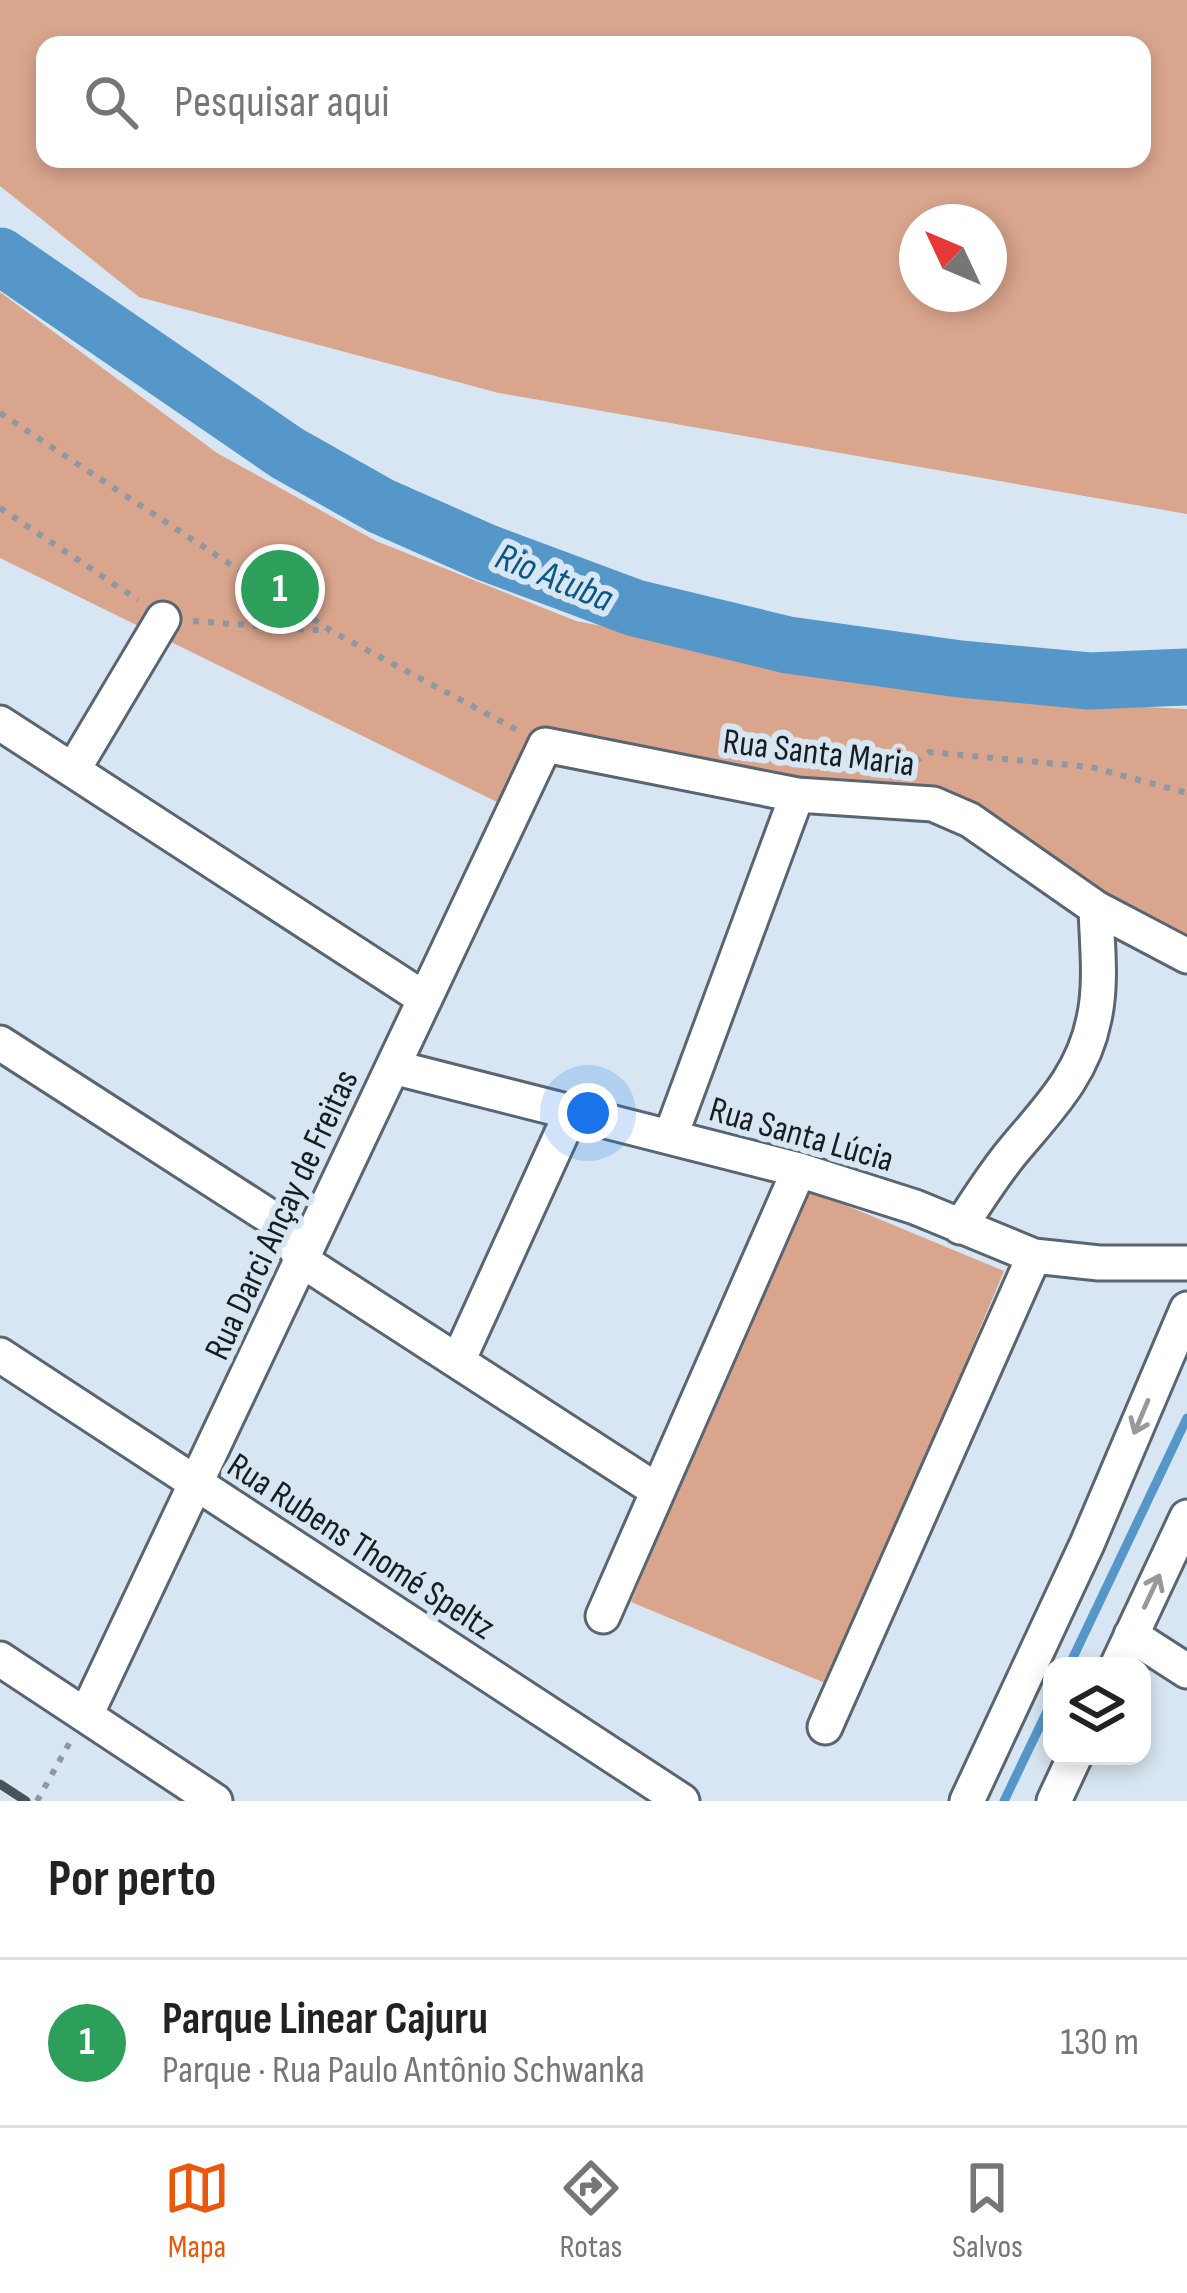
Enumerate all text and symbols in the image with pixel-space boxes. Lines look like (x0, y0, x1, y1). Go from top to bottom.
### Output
search box (36, 36, 1151, 168)
icon: search (78, 69, 144, 135)
text: Pesquisar aqui (174, 75, 390, 130)
north arrow (899, 204, 1007, 312)
water label: Rio Atuba (489, 534, 620, 623)
pin: 1 (241, 544, 319, 634)
street label: Rua Santa Maria (720, 720, 917, 787)
street label: Rua Darci Ançay de Freitas (196, 1063, 368, 1367)
your location (558, 1083, 618, 1143)
street label: Rua Santa Lúcia (704, 1089, 899, 1182)
one-way arrow (1129, 1398, 1151, 1434)
street label: Rua Rubens Thomé Speltz (219, 1445, 502, 1650)
one-way arrow (1142, 1574, 1164, 1610)
map controls (1043, 1657, 1151, 1765)
button: layers (1043, 1657, 1151, 1765)
text: Por perto (48, 1849, 216, 1910)
text: Parque Linear Cajuru (162, 1992, 488, 2047)
text: 1 (79, 2019, 95, 2066)
text: 130 m (1060, 2019, 1139, 2066)
text: Parque · Rua Paulo Antônio Schwanka (162, 2047, 645, 2094)
tab: Mapa (164, 2155, 230, 2267)
tab: Rotas (558, 2155, 624, 2267)
tab: Salvos (952, 2155, 1023, 2267)

